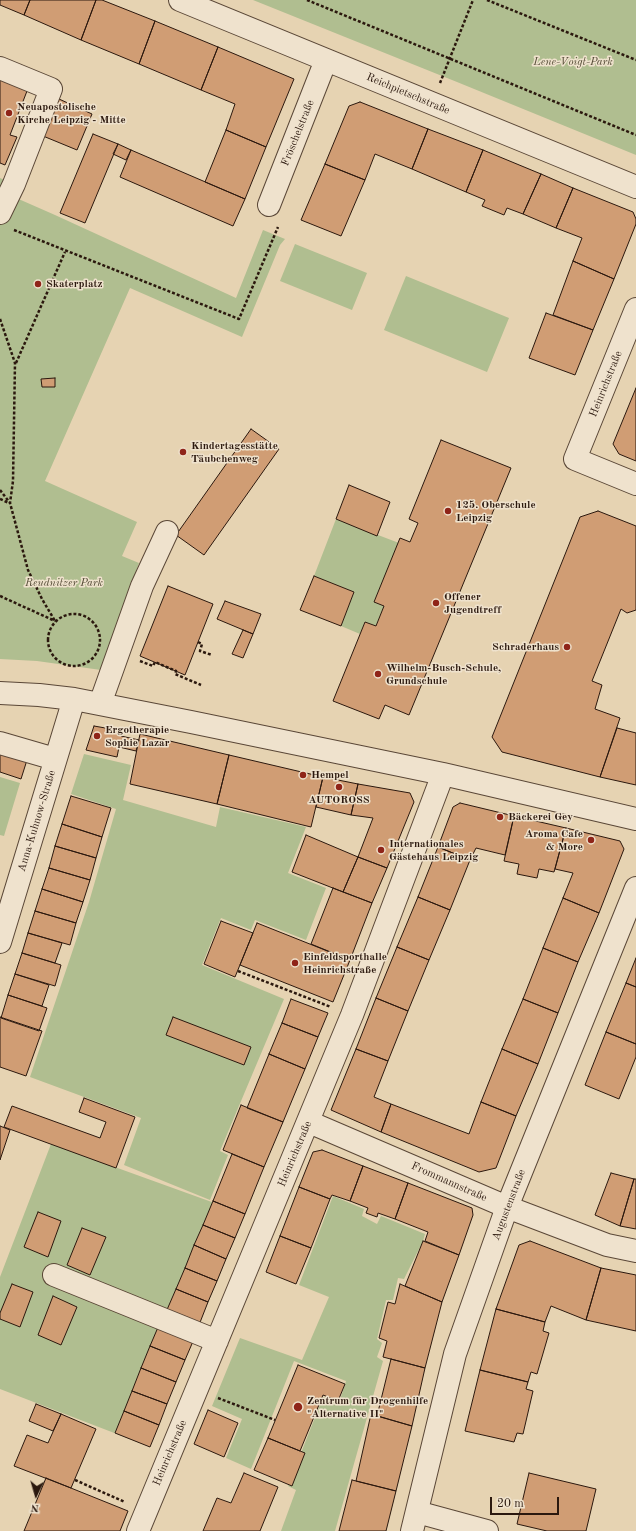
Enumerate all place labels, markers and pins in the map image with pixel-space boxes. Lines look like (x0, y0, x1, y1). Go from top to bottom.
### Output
place label: Neuapostolische Kirche Leipzig - Mitte (17, 100, 126, 126)
marker: Neuapostolische Kirche Leipzig - Mitte (4, 108, 14, 118)
place label: Skaterplatz (46, 277, 103, 291)
marker: Skaterplatz (33, 279, 43, 289)
place label: Kindertagesstätte Täubchenweg (191, 439, 278, 465)
marker: Kindertagesstätte Täubchenweg (178, 447, 188, 457)
place label: 125. Oberschule Leipzig (456, 498, 536, 524)
marker: 125. Oberschule Leipzig (443, 506, 453, 516)
place label: Offener Jugendtreff (444, 590, 501, 616)
marker: Offener Jugendtreff (431, 598, 441, 608)
place label: Schraderhaus (492, 640, 559, 654)
marker: Schraderhaus (562, 642, 572, 652)
place label: Wilhelm-Busch-Schule, Grundschule (386, 661, 501, 687)
marker: Wilhelm-Busch-Schule, Grundschule (373, 669, 383, 679)
place label: Ergotherapie Sophie Lazar (105, 723, 169, 749)
marker: Ergotherapie Sophie Lazar (92, 731, 102, 741)
place label: Hempel (311, 768, 349, 782)
marker: Hempel (298, 770, 308, 780)
marker: AUTOROSS (334, 782, 344, 792)
place label: AUTOROSS (308, 793, 370, 807)
place label: Bäckerei Gey (508, 810, 573, 824)
marker: Bäckerei Gey (495, 812, 505, 822)
place label: Aroma Cafe & More (525, 827, 583, 853)
marker: Aroma Cafe & More (586, 835, 596, 845)
place label: Internationales Gästehaus Leipzig (389, 837, 478, 863)
marker: Internationales Gästehaus Leipzig (376, 845, 386, 855)
place label: Einfeldsporthalle Heinrichstraße (303, 950, 387, 976)
marker: Einfeldsporthalle Heinrichstraße (290, 958, 300, 968)
place label: Zentrum für Drogenhilfe "Alternative II" (307, 1394, 428, 1420)
marker: Zentrum für Drogenhilfe "Alternative II" (292, 1401, 304, 1413)

